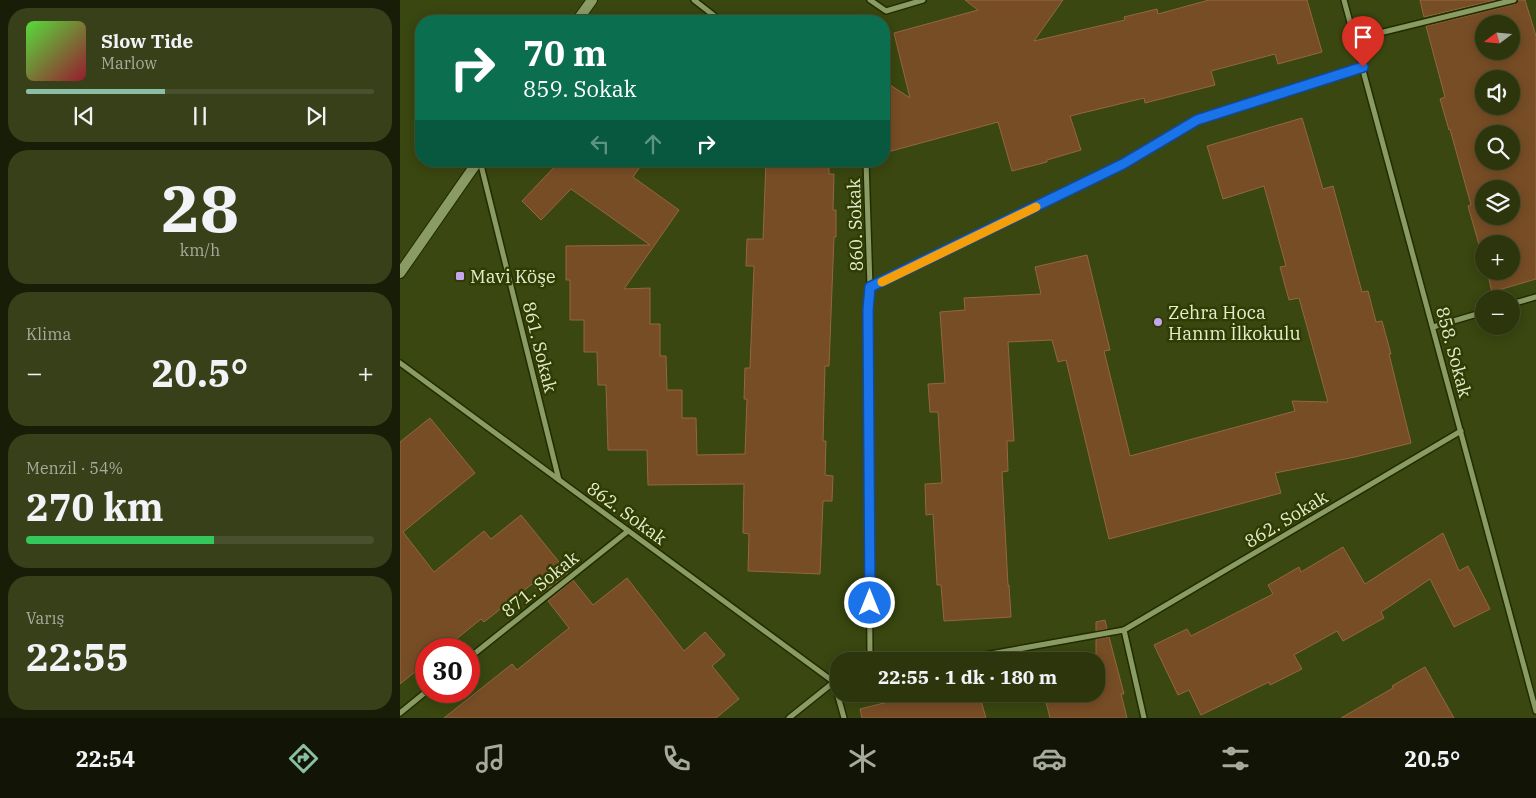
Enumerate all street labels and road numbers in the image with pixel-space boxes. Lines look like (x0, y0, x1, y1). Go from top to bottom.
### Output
street label: 860. Sokak (842, 178, 868, 272)
street label: 861. Sokak (518, 299, 563, 395)
street label: 858. Sokak (1431, 304, 1477, 400)
street label: 862. Sokak (583, 476, 672, 550)
street label: 862. Sokak (1240, 485, 1332, 553)
street label: 871. Sokak (497, 546, 584, 622)

